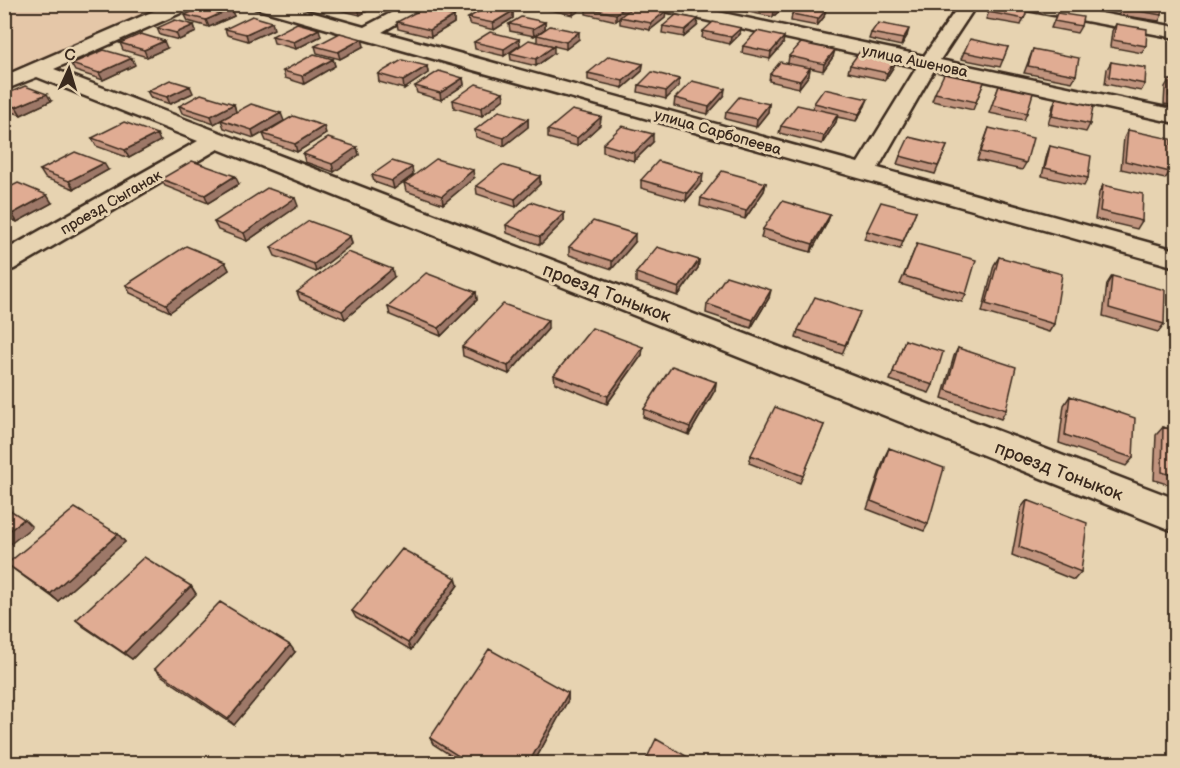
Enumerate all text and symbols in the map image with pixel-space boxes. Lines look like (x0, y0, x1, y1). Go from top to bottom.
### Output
north arrow (39, 39, 99, 99)
street label: улица Ашенова (860, 41, 970, 82)
text: С (64, 46, 76, 65)
street label: улица Сарбопеева (652, 105, 784, 160)
street label: проезд Сыганак (57, 166, 166, 239)
street label: проезд Тоныкок (540, 259, 674, 328)
street label: проезд Тоныкок (992, 437, 1126, 506)

